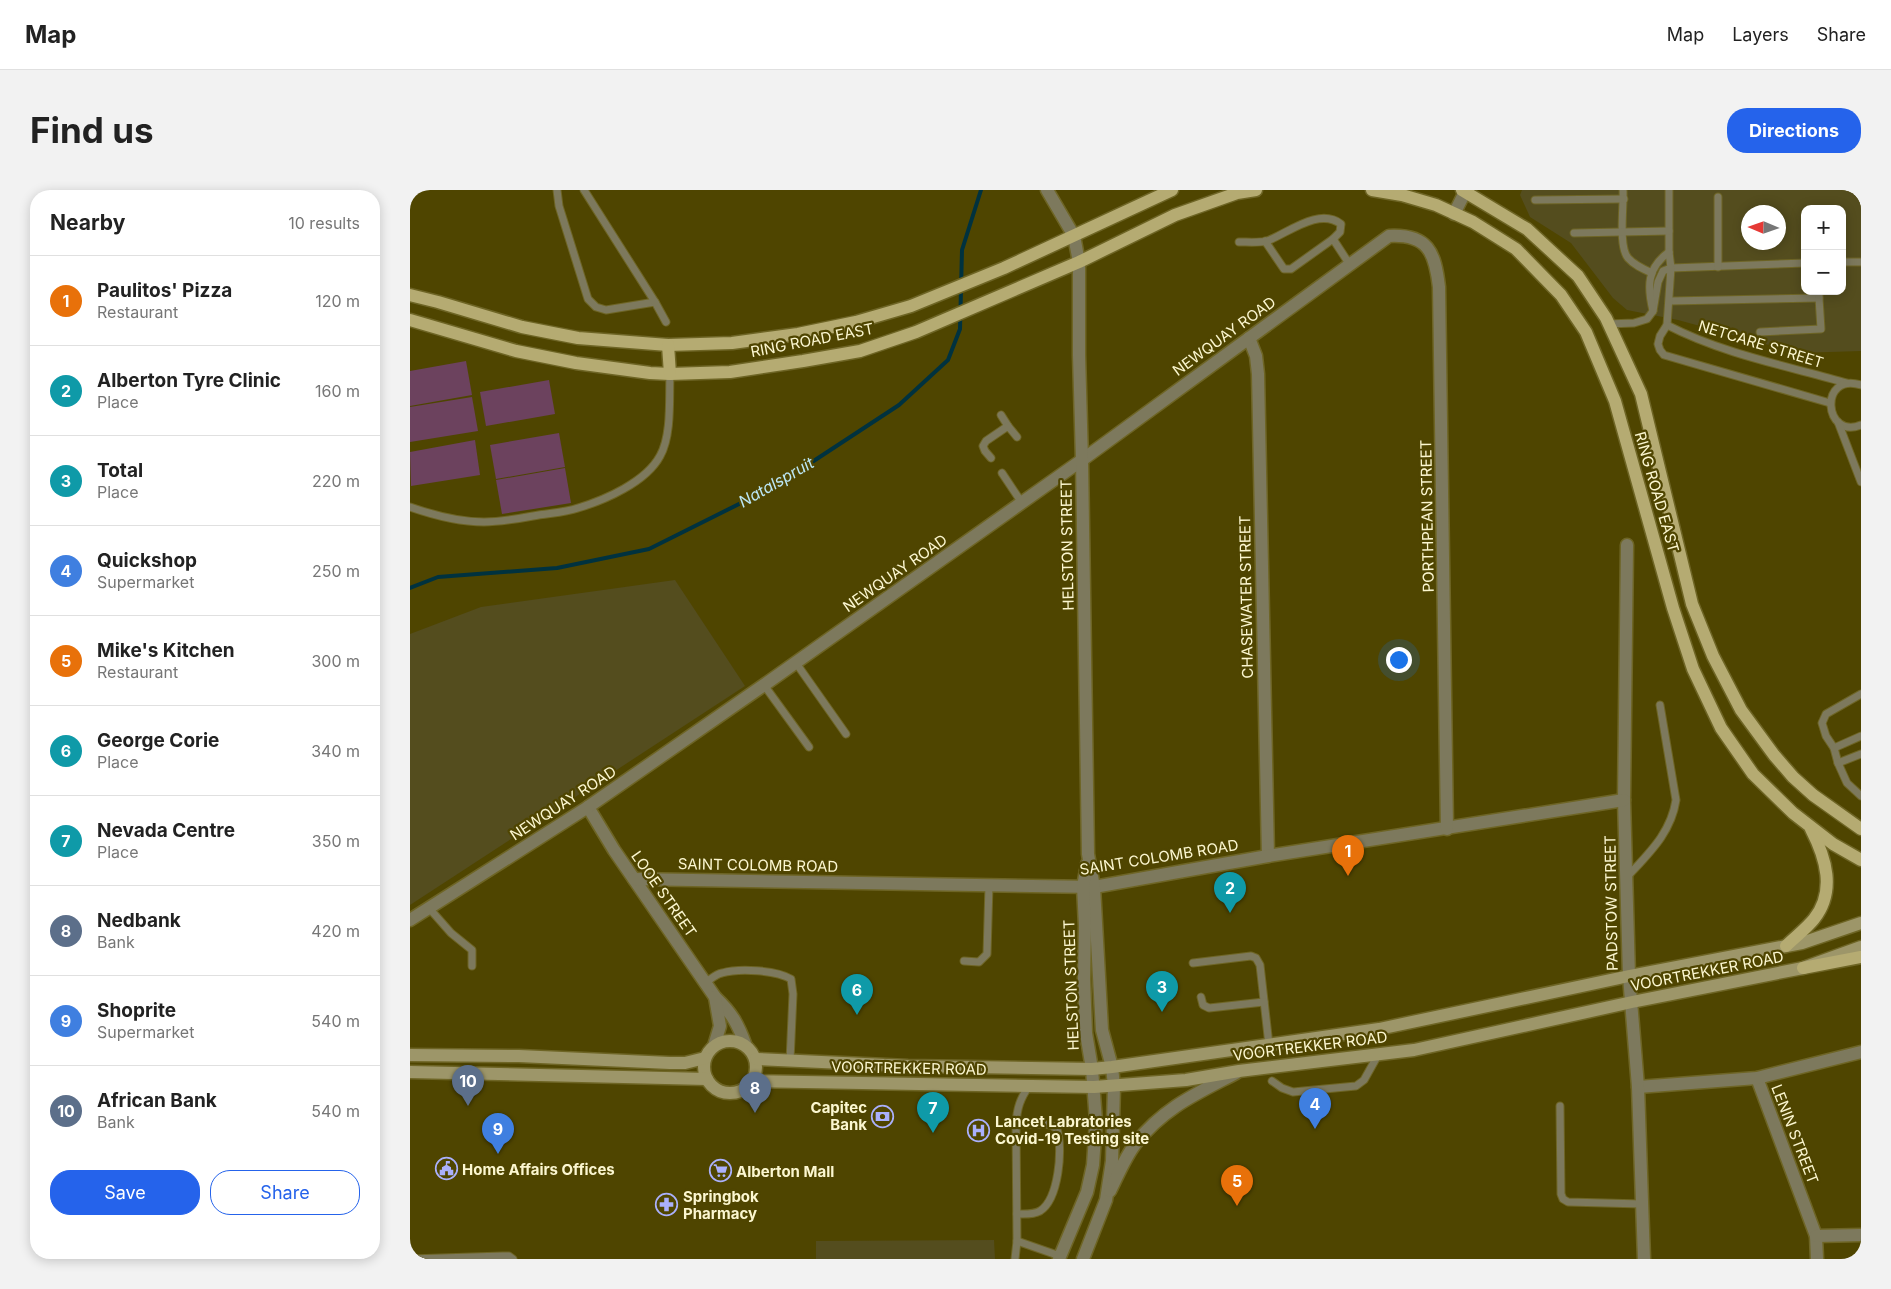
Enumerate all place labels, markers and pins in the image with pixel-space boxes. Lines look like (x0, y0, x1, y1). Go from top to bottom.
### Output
pin: 1 (1332, 835, 1364, 876)
pin: 2 (1214, 872, 1246, 913)
pin: 3 (1146, 971, 1178, 1012)
pin: 6 (841, 974, 873, 1015)
pin: 10 (452, 1065, 484, 1106)
pin: 8 (739, 1072, 771, 1113)
pin: 4 (1299, 1088, 1331, 1129)
pin: 7 (917, 1092, 949, 1133)
place label: Capitec Bank (811, 1098, 867, 1134)
bank icon: Capitec Bank (871, 1104, 895, 1128)
place label: Lancet Labratories Covid-19 Testing site (995, 1112, 1149, 1148)
pin: 9 (482, 1113, 514, 1154)
hospital icon: Lancet Labratories Covid-19 Testing site (967, 1118, 991, 1142)
public building icon: Home Affairs Offices (434, 1157, 458, 1181)
supermarket icon: Alberton Mall (708, 1159, 732, 1183)
place label: Home Affairs Offices (462, 1160, 615, 1179)
place label: Alberton Mall (736, 1162, 834, 1181)
pin: 5 (1221, 1165, 1253, 1206)
place label: Springbok Pharmacy (683, 1187, 759, 1223)
pharmacy icon: Springbok Pharmacy (655, 1193, 679, 1217)

